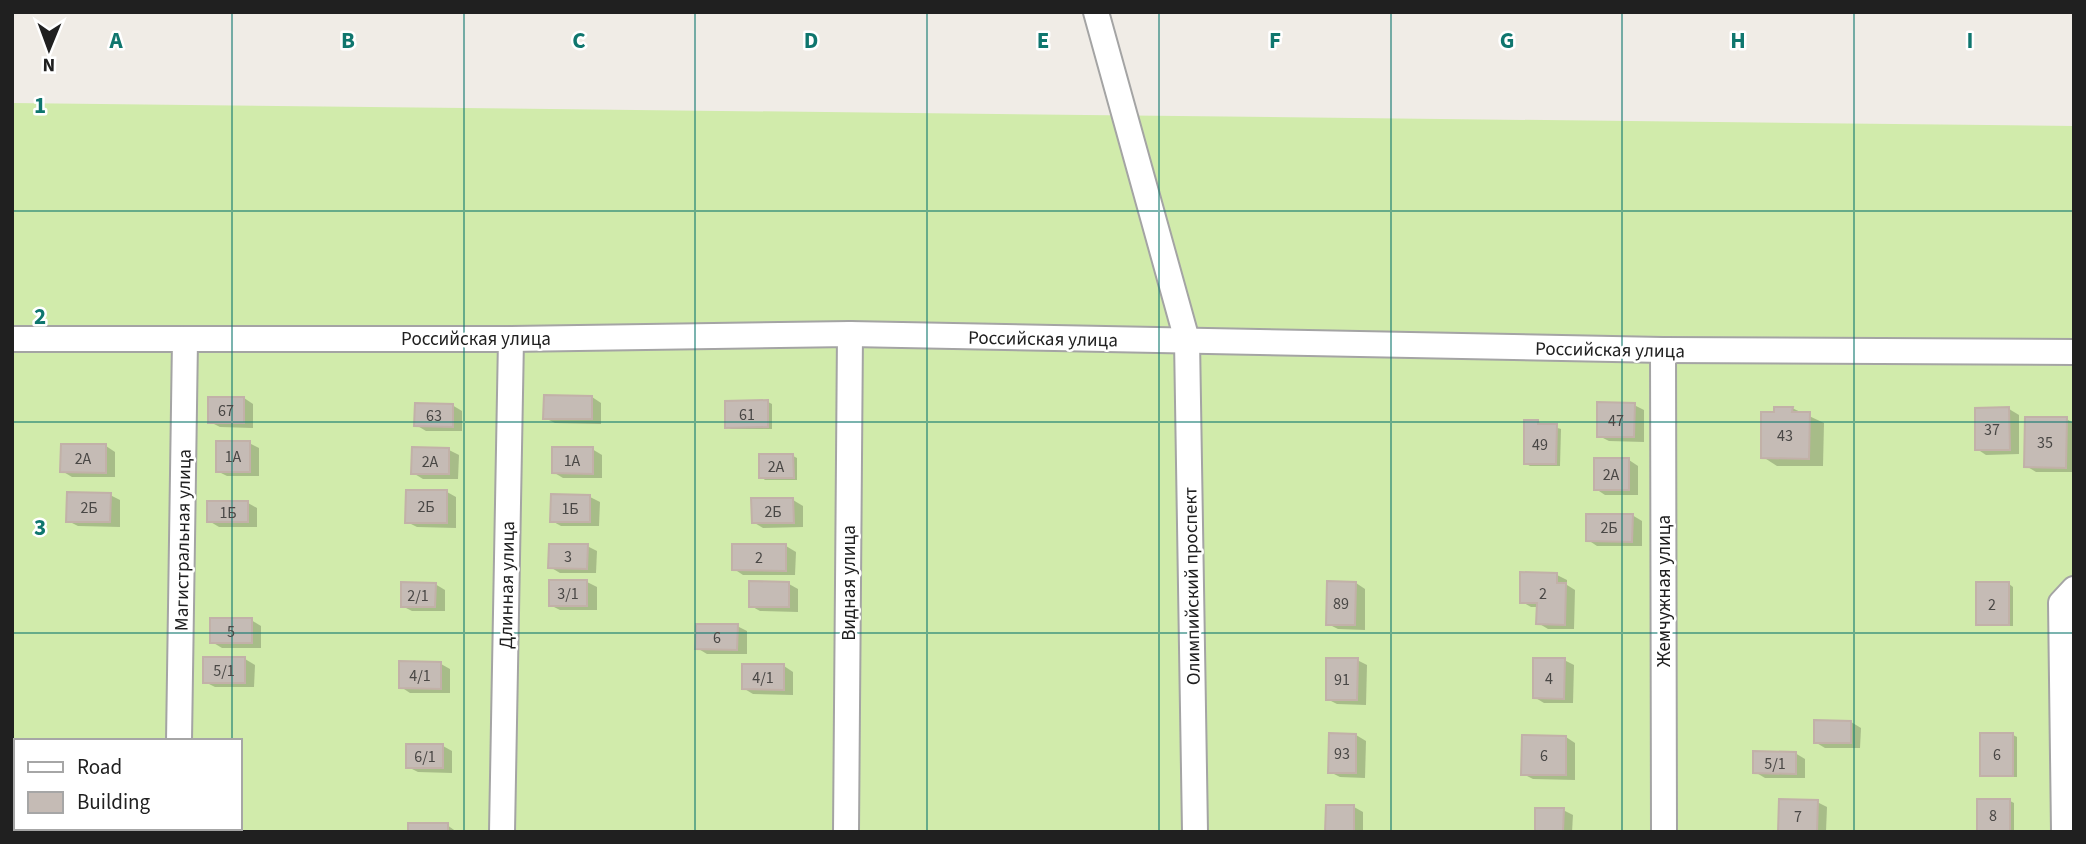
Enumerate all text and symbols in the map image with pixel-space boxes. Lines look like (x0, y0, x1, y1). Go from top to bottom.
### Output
north arrow (14, 14, 84, 84)
text: A (108, 24, 123, 57)
text: B (341, 24, 355, 57)
text: C (572, 24, 586, 57)
text: D (804, 24, 818, 57)
text: E (1037, 24, 1049, 57)
text: F (1269, 24, 1281, 57)
text: G (1500, 24, 1514, 57)
text: H (1730, 24, 1746, 57)
text: I (1967, 24, 1973, 57)
text: N (42, 51, 55, 78)
text: 1 (34, 89, 46, 122)
text: 2 (34, 300, 46, 333)
street label: Российская улица (968, 325, 1118, 354)
street label: Российская улица (401, 326, 551, 353)
street label: Российская улица (1535, 336, 1685, 365)
house number: 67 (218, 400, 234, 422)
house number: 61 (739, 404, 755, 426)
house number: 63 (426, 405, 442, 427)
house number: 47 (1608, 410, 1624, 432)
house number: 37 (1984, 419, 2000, 441)
house number: 43 (1777, 425, 1793, 447)
house number: 35 (2037, 432, 2053, 454)
house number: 49 (1532, 434, 1548, 456)
house number: 1А (225, 446, 242, 468)
house number: 2А (75, 448, 92, 470)
street label: Магистральная улица (168, 449, 199, 631)
house number: 1А (564, 450, 581, 472)
house number: 2А (422, 451, 439, 473)
house number: 2А (768, 456, 785, 478)
house number: 2А (1603, 464, 1620, 486)
street label: Олимпийский проспект (1177, 486, 1208, 685)
house number: 2Б (417, 496, 435, 518)
house number: 2Б (80, 497, 98, 519)
house number: 1Б (561, 498, 579, 520)
house number: 2Б (764, 501, 782, 523)
house number: 1Б (219, 502, 237, 524)
text: 3 (34, 511, 46, 544)
street label: Жемчужная улица (1651, 515, 1678, 667)
house number: 2Б (1600, 517, 1618, 539)
street label: Длинная улица (493, 521, 522, 649)
street label: Видная улица (836, 525, 863, 641)
house number: 3 (564, 546, 572, 568)
house number: 2 (755, 547, 763, 569)
house number: 3/1 (557, 583, 579, 605)
house number: 2 (1539, 583, 1547, 605)
house number: 2/1 (407, 585, 429, 607)
house number: 89 (1333, 593, 1349, 615)
house number: 2 (1988, 594, 1996, 616)
house number: 5 (227, 621, 235, 643)
house number: 6 (713, 627, 721, 649)
house number: 5/1 (213, 660, 235, 682)
house number: 4/1 (409, 665, 431, 687)
house number: 4/1 (752, 667, 774, 689)
house number: 4 (1545, 668, 1553, 690)
house number: 91 (1334, 669, 1350, 691)
legend (14, 739, 242, 830)
house number: 93 (1334, 743, 1350, 765)
house number: 6 (1993, 744, 2001, 766)
house number: 6 (1540, 745, 1548, 767)
house number: 6/1 (414, 746, 436, 768)
text: Road (77, 752, 122, 782)
house number: 5/1 (1764, 753, 1786, 775)
text: Building (77, 787, 151, 817)
house number: 8 (1989, 805, 1997, 827)
house number: 7 (1794, 806, 1802, 828)

